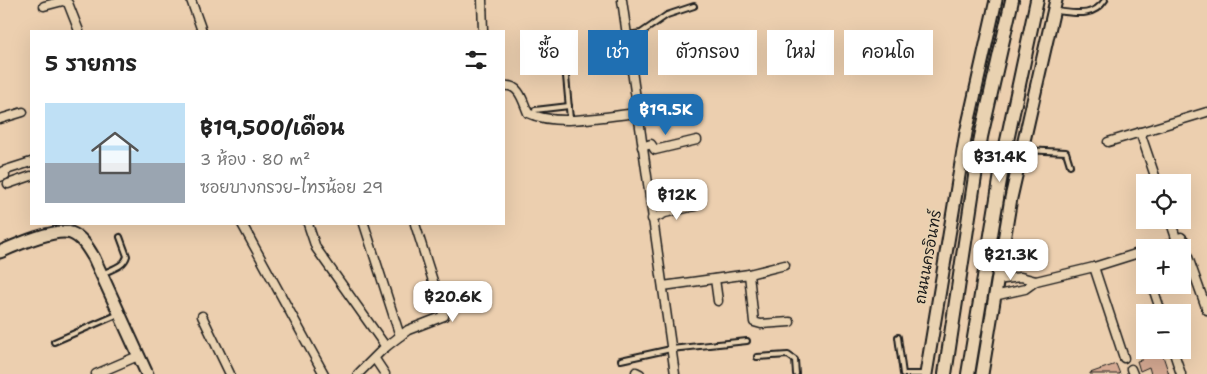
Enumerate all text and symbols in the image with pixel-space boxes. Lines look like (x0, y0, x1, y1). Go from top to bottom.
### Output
chip: ซื้อ (520, 30, 578, 75)
chip: เช่า (588, 30, 648, 75)
chip: ตัวกรอง (658, 30, 757, 75)
chip: ใหม่ (767, 30, 834, 75)
chip: คอนโด (844, 30, 933, 75)
icon: filters (462, 46, 490, 74)
text: 5 รายการ (45, 50, 137, 78)
pin: ฿19.5K (625, 94, 707, 136)
text: ฿19.5K (639, 99, 693, 120)
text: ฿19,500/เดือน (200, 114, 345, 142)
icon: home (85, 123, 145, 183)
pin: ฿31.4K (959, 140, 1041, 183)
text: ฿31.4K (974, 146, 1026, 167)
text: 3 ห้อง · 80 m² (200, 149, 310, 170)
map controls (1136, 174, 1191, 359)
button: locate (1136, 174, 1191, 229)
text: ซอยบางกรวย-ไทรน้อย 29 (200, 177, 383, 198)
pin: ฿12K (647, 178, 707, 221)
text: ฿12K (658, 184, 696, 205)
street label: ถนนนครอินทร์ (910, 208, 946, 306)
pin: ฿21.3K (970, 238, 1052, 281)
button: + (1136, 239, 1191, 294)
text: ฿21.3K (984, 244, 1038, 265)
pin: ฿20.6K (412, 280, 494, 323)
text: ฿20.6K (424, 286, 482, 307)
button: − (1136, 304, 1191, 359)

